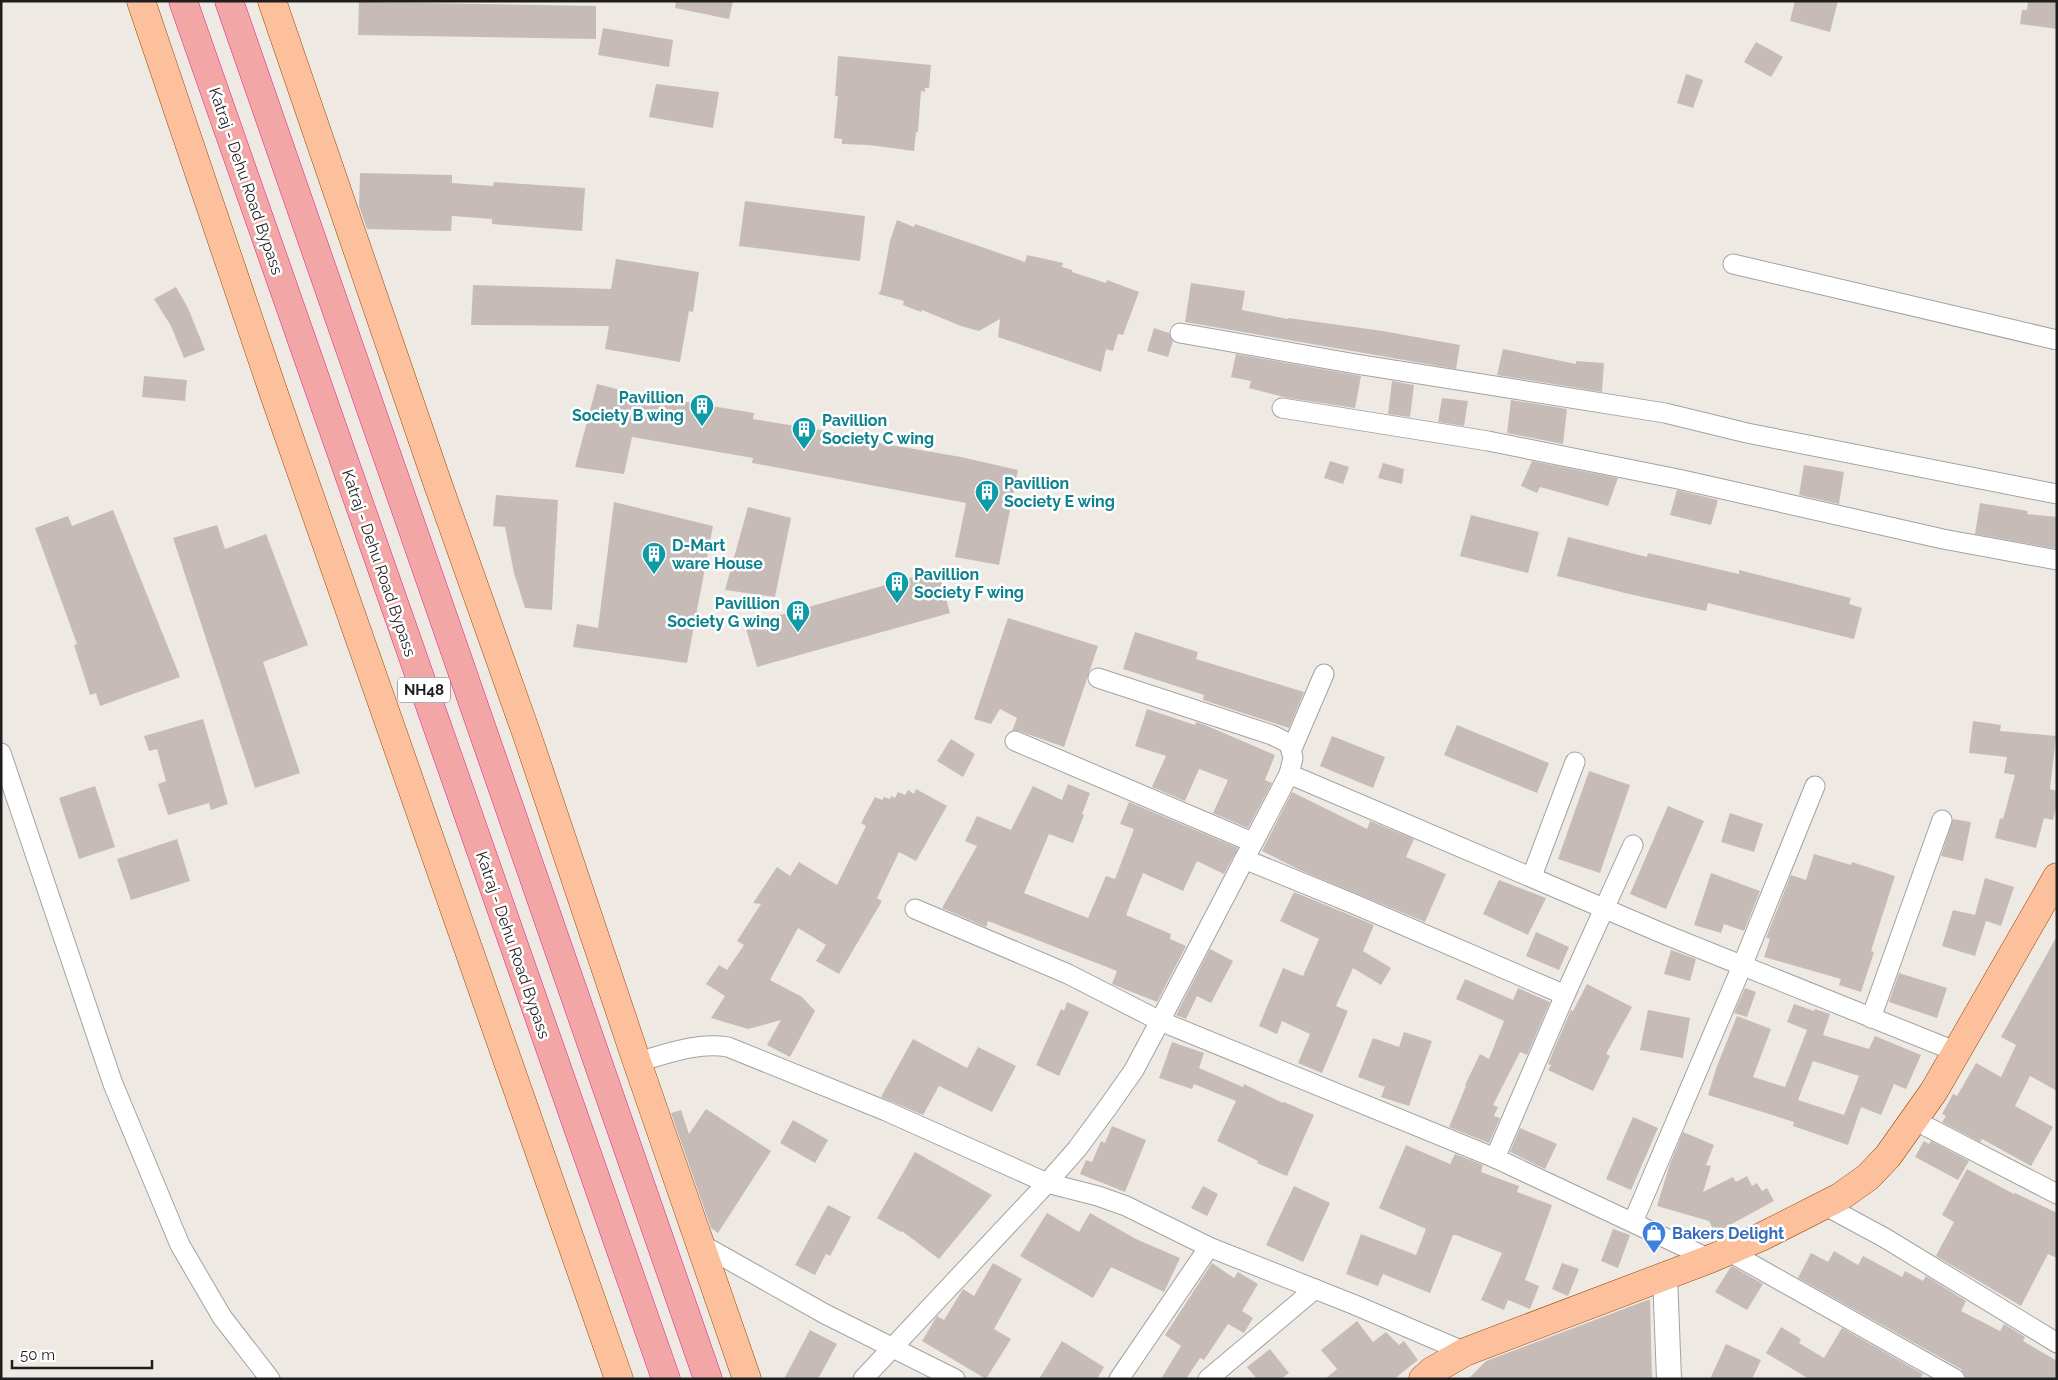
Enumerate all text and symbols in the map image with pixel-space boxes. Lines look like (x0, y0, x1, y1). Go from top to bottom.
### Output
street label: Katraj - Dehu Road Bypass (205, 85, 287, 277)
place label: Pavillion Society B wing (572, 388, 684, 425)
building icon: Pavillion Society B wing (689, 393, 715, 427)
place label: Pavillion Society C wing (822, 411, 934, 448)
building icon: Pavillion Society C wing (791, 416, 817, 450)
street label: Katraj - Dehu Road Bypass (338, 467, 420, 659)
place label: Pavillion Society E wing (1004, 474, 1115, 511)
building icon: Pavillion Society E wing (974, 479, 1000, 513)
place label: D-Mart ware House (672, 536, 763, 573)
building icon: D-Mart ware House (641, 541, 667, 575)
place label: Pavillion Society F wing (914, 565, 1024, 602)
building icon: Pavillion Society F wing (884, 570, 910, 604)
place label: Pavillion Society G wing (667, 594, 780, 631)
building icon: Pavillion Society G wing (785, 599, 811, 633)
road number: NH48 (398, 678, 450, 702)
street label: Katraj - Dehu Road Bypass (472, 849, 554, 1041)
shop icon: Bakers Delight (1641, 1220, 1667, 1254)
place label: Bakers Delight (1672, 1224, 1784, 1243)
scale bar (12, 1338, 152, 1370)
text: 50 m (20, 1346, 55, 1364)

